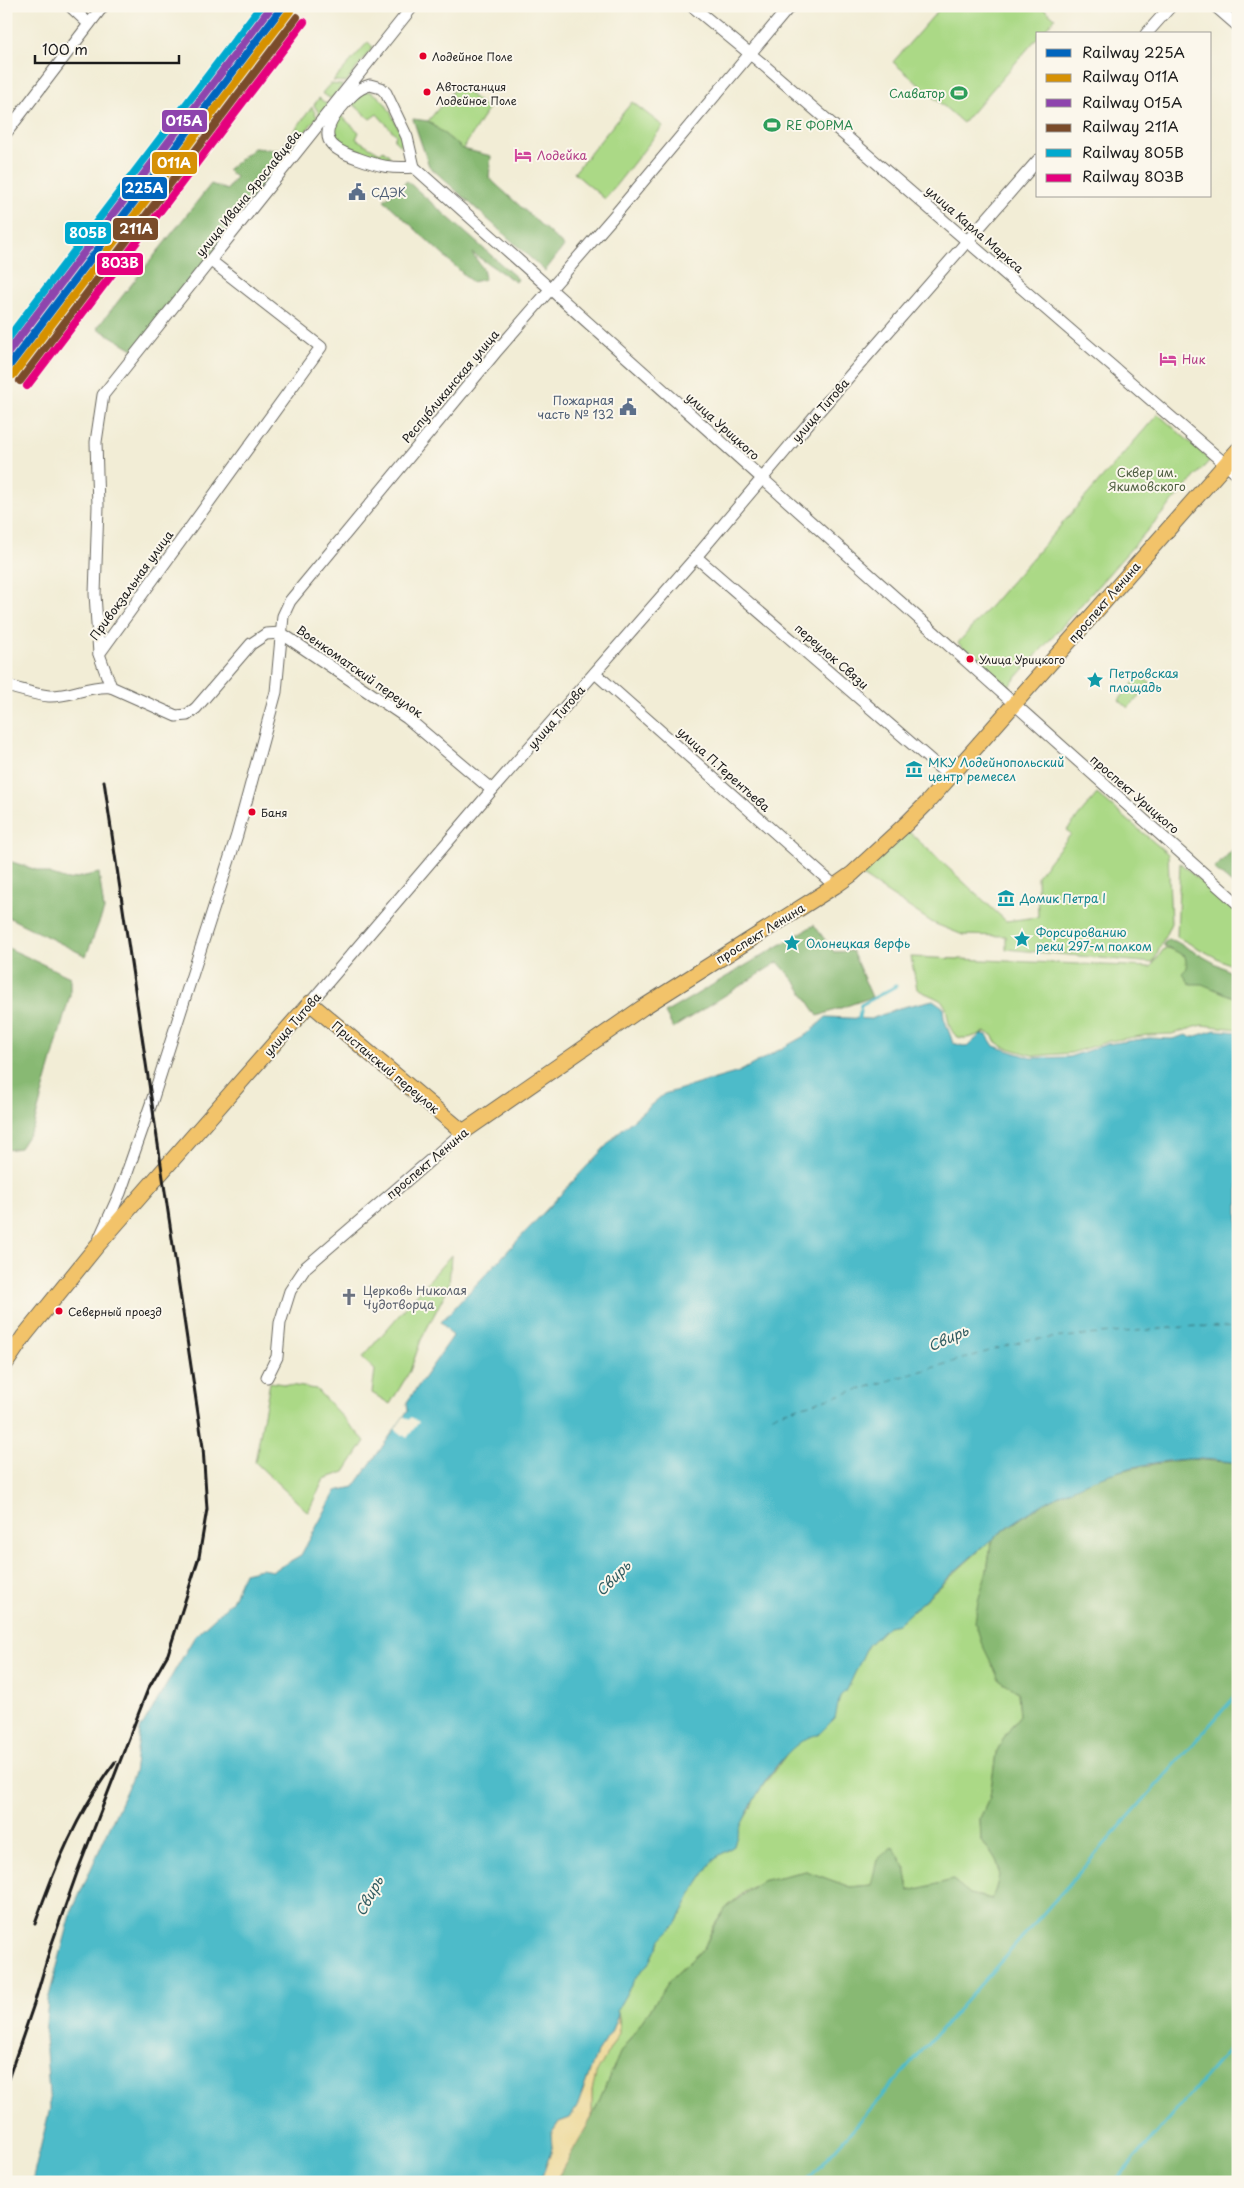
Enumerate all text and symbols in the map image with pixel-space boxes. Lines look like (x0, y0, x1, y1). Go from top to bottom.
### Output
scale bar (35, 32, 179, 64)
legend (1036, 32, 1212, 198)
text: 100 m (42, 37, 88, 60)
text: Railway 225А (1082, 40, 1185, 63)
place label: Лодейное Поле (432, 48, 513, 65)
marker: Лодейное Поле (418, 51, 428, 61)
text: Railway 011А (1082, 64, 1179, 87)
place label: Автостанция Лодейное Поле (436, 78, 517, 109)
sports icon: Славатор (949, 83, 969, 103)
place label: Славатор (889, 84, 945, 102)
marker: Автостанция Лодейное Поле (422, 87, 432, 97)
text: Railway 015А (1082, 90, 1182, 113)
line badge: 015А (161, 109, 208, 133)
text: 015А (165, 110, 203, 131)
text: Railway 211А (1082, 114, 1179, 137)
sports icon: RE ФОРМА (762, 115, 782, 135)
place label: RE ФОРМА (786, 116, 853, 134)
street label: улица Ивана Ярославцева (191, 125, 305, 260)
text: Railway 805В (1082, 140, 1184, 163)
hotel icon: Лодейка (513, 145, 533, 165)
place label: Лодейка (537, 146, 588, 164)
line badge: 011А (151, 151, 198, 175)
text: 011А (157, 152, 191, 173)
text: Railway 803В (1082, 164, 1184, 187)
line badge: 225А (121, 176, 168, 200)
text: 225А (125, 177, 163, 198)
street label: улица Карла Маркса (922, 181, 1028, 277)
public building icon: СДЭК (347, 182, 367, 202)
place label: СДЭК (371, 183, 406, 201)
line badge: 211А (112, 217, 159, 241)
text: 211А (119, 218, 153, 239)
line badge: 805В (64, 221, 112, 245)
text: 805В (69, 222, 107, 243)
line badge: 803В (96, 252, 144, 276)
text: 803В (101, 252, 139, 273)
street label: Республиканская улица (397, 325, 503, 447)
hotel icon: Ник (1158, 349, 1178, 369)
place label: Ник (1182, 350, 1205, 368)
street label: улица Титова (787, 374, 853, 446)
street label: улица Урицкого (682, 388, 764, 464)
place label: Пожарная часть № 132 (537, 391, 614, 423)
public building icon: Пожарная часть № 132 (618, 397, 638, 417)
park label: Сквер им. Якимовского (1108, 463, 1186, 495)
street label: Привокзальная улица (85, 526, 177, 644)
street label: проспект Ленина (1064, 557, 1145, 646)
street label: переулок Связи (791, 619, 873, 693)
street label: Военкоматский переулок (293, 620, 427, 722)
place label: Улица Урицкого (979, 651, 1065, 668)
marker: Улица Урицкого (965, 654, 975, 664)
place label: Петровская площадь (1109, 664, 1179, 696)
place icon: Петровская площадь (1085, 670, 1105, 690)
street label: улица Титова (523, 681, 589, 753)
street label: улица П.Терентьева (674, 722, 775, 816)
street label: проспект Урицкого (1087, 750, 1184, 838)
place label: МКУ Лодейнопольский центр ремесел (928, 753, 1064, 785)
museum icon: МКУ Лодейнопольский центр ремесел (904, 759, 924, 779)
place label: Баня (261, 804, 288, 821)
marker: Баня (247, 807, 257, 817)
museum icon: Домик Петра I (996, 888, 1016, 908)
place label: Домик Петра I (1019, 889, 1106, 907)
street label: проспект Ленина (712, 898, 808, 968)
place label: Форсированию реки 297-м полком (1036, 923, 1152, 955)
place icon: Форсированию реки 297-м полком (1012, 929, 1032, 949)
place icon: Олонецкая верфь (782, 933, 802, 953)
place label: Олонецкая верфь (806, 934, 910, 952)
street label: улица Титова (259, 988, 325, 1060)
street label: Пристанский переулок (328, 1017, 444, 1118)
street label: проспект Ленина (382, 1123, 472, 1203)
place label: Церковь Николая Чудотворца (363, 1281, 467, 1313)
church icon: Церковь Николая Чудотворца (339, 1287, 359, 1307)
place label: Северный проезд (68, 1303, 162, 1320)
marker: Северный проезд (54, 1306, 64, 1316)
water label: Свирь (924, 1319, 972, 1356)
water label: Свирь (591, 1555, 636, 1601)
water label: Свирь (350, 1872, 389, 1920)

